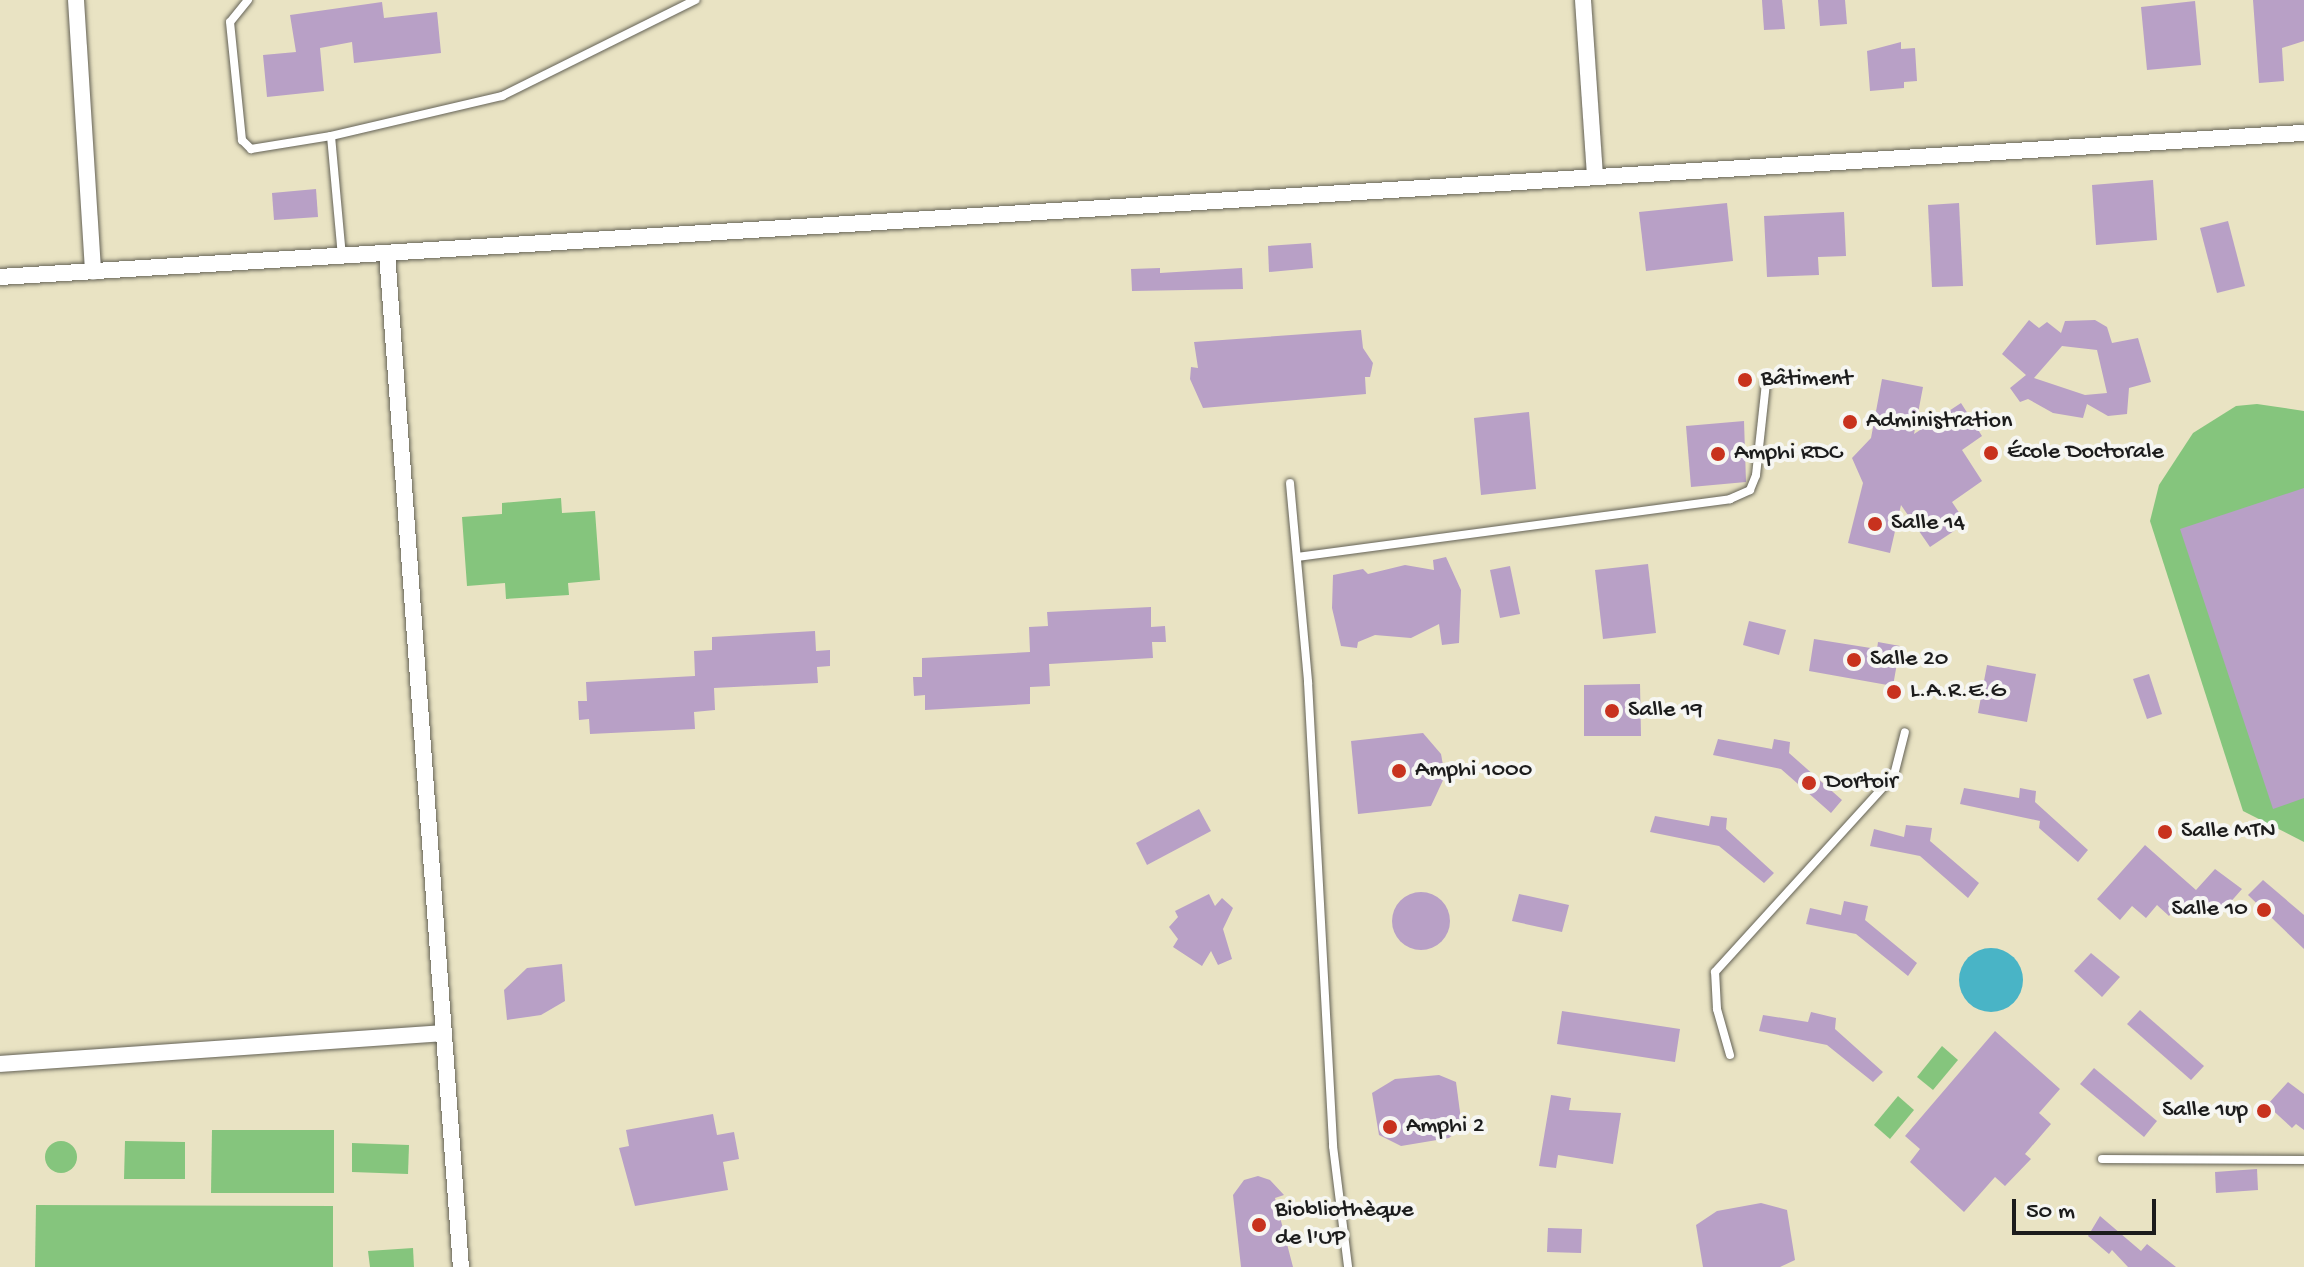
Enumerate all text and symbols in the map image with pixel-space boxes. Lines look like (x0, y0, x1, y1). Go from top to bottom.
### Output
place label: Bâtiment (1761, 366, 1852, 394)
marker: Bâtiment (1736, 371, 1754, 389)
place label: Administration (1866, 408, 2012, 436)
marker: Administration (1841, 413, 1859, 431)
place label: École Doctorale (2007, 439, 2164, 467)
place label: Amphi RDC (1734, 440, 1842, 468)
marker: École Doctorale (1982, 444, 2000, 462)
marker: Amphi RDC (1709, 445, 1727, 463)
place label: Salle 14 (1891, 510, 1965, 538)
marker: Salle 14 (1866, 515, 1884, 533)
place label: Salle 20 (1870, 646, 1948, 674)
marker: Salle 20 (1845, 651, 1863, 669)
place label: L.A.R.E.G (1910, 678, 2006, 706)
marker: L.A.R.E.G (1885, 683, 1903, 701)
place label: Salle 19 (1628, 697, 1703, 725)
marker: Salle 19 (1603, 702, 1621, 720)
place label: Amphi 1000 (1415, 757, 1532, 785)
marker: Amphi 1000 (1390, 762, 1408, 780)
place label: Dortoir (1825, 769, 1898, 797)
marker: Dortoir (1800, 774, 1818, 792)
place label: Salle MTN (2181, 818, 2276, 846)
marker: Salle MTN (2156, 823, 2174, 841)
place label: Salle 10 (2172, 896, 2248, 924)
marker: Salle 10 (2255, 901, 2273, 919)
place label: Salle 1up (2162, 1097, 2248, 1125)
marker: Salle 1up (2255, 1102, 2273, 1120)
place label: Amphi 2 (1406, 1113, 1485, 1141)
marker: Amphi 2 (1381, 1118, 1399, 1136)
scale bar (2016, 1183, 2160, 1233)
place label: Biobliothèque de l'UP (1275, 1197, 1414, 1253)
text: 50 m (2026, 1198, 2075, 1227)
marker: Biobliothèque de l'UP (1250, 1216, 1268, 1234)

